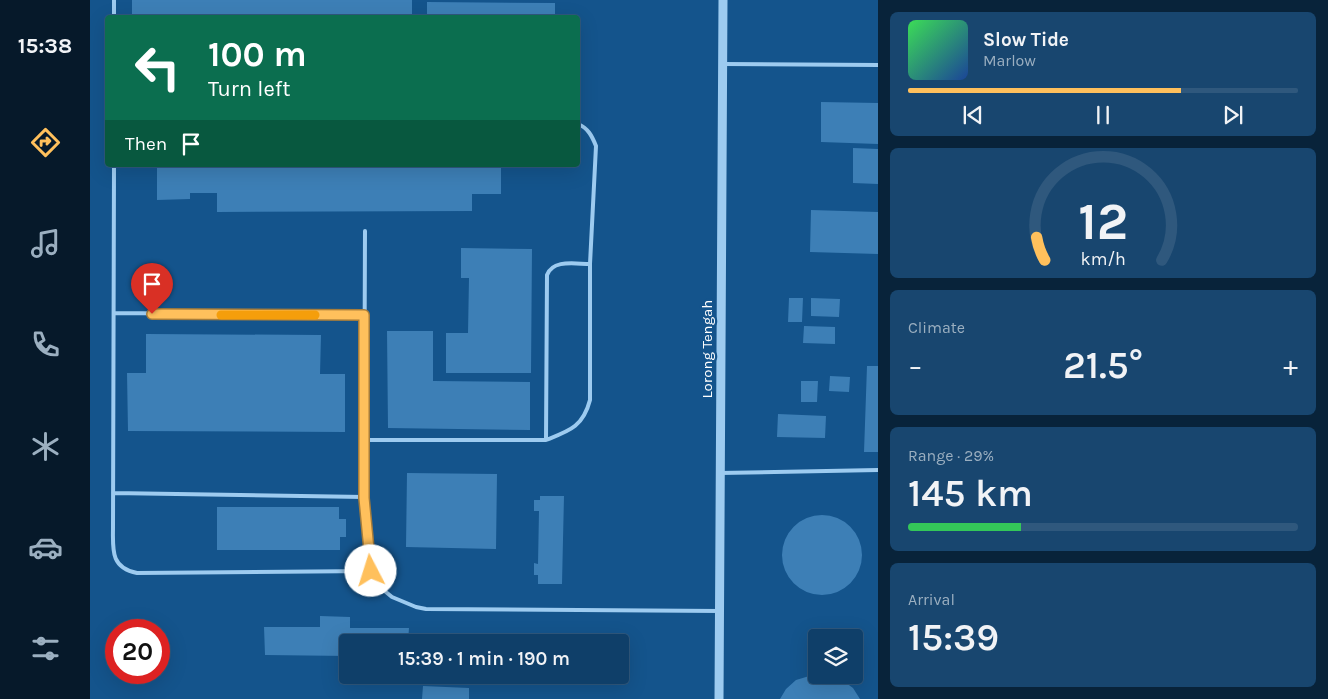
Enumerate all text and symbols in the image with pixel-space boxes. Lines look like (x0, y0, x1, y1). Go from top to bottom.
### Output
text: Slow Tide (983, 29, 1069, 51)
text: 15:38 (18, 33, 72, 59)
text: 100 m (208, 34, 307, 75)
icon: left (125, 35, 190, 100)
text: Marlow (983, 51, 1036, 70)
text: Turn left (208, 76, 291, 102)
icon: previous (959, 101, 987, 129)
icon: pause (1089, 101, 1117, 129)
icon: next (1219, 101, 1247, 129)
icon: directions (28, 125, 63, 160)
icon: arrive (177, 130, 205, 158)
text: Then (125, 133, 167, 155)
text: 12 (1078, 191, 1128, 252)
icon: music (28, 226, 63, 261)
text: km/h (1080, 249, 1126, 270)
pin (131, 263, 173, 314)
icon: arrive (138, 270, 166, 298)
street label: Lorong Tengah (698, 300, 716, 398)
text: Climate (908, 318, 965, 337)
icon: phone (28, 327, 63, 362)
text: 21.5° (1063, 343, 1143, 388)
text: − (908, 349, 923, 382)
text: + (1283, 349, 1298, 382)
icon: climate (28, 429, 63, 464)
text: Range · 29% (908, 446, 994, 465)
text: 145 km (908, 471, 1033, 516)
icon: car (28, 530, 63, 565)
position arrow (344, 544, 396, 596)
text: Arrival (908, 590, 955, 609)
text: 15:39 (908, 615, 999, 660)
speed limit sign: 20 (105, 619, 170, 684)
map controls (808, 629, 863, 684)
button: layers (808, 629, 863, 684)
icon: filters (28, 631, 63, 666)
text: 15:39 · 1 min · 190 m (398, 648, 570, 670)

